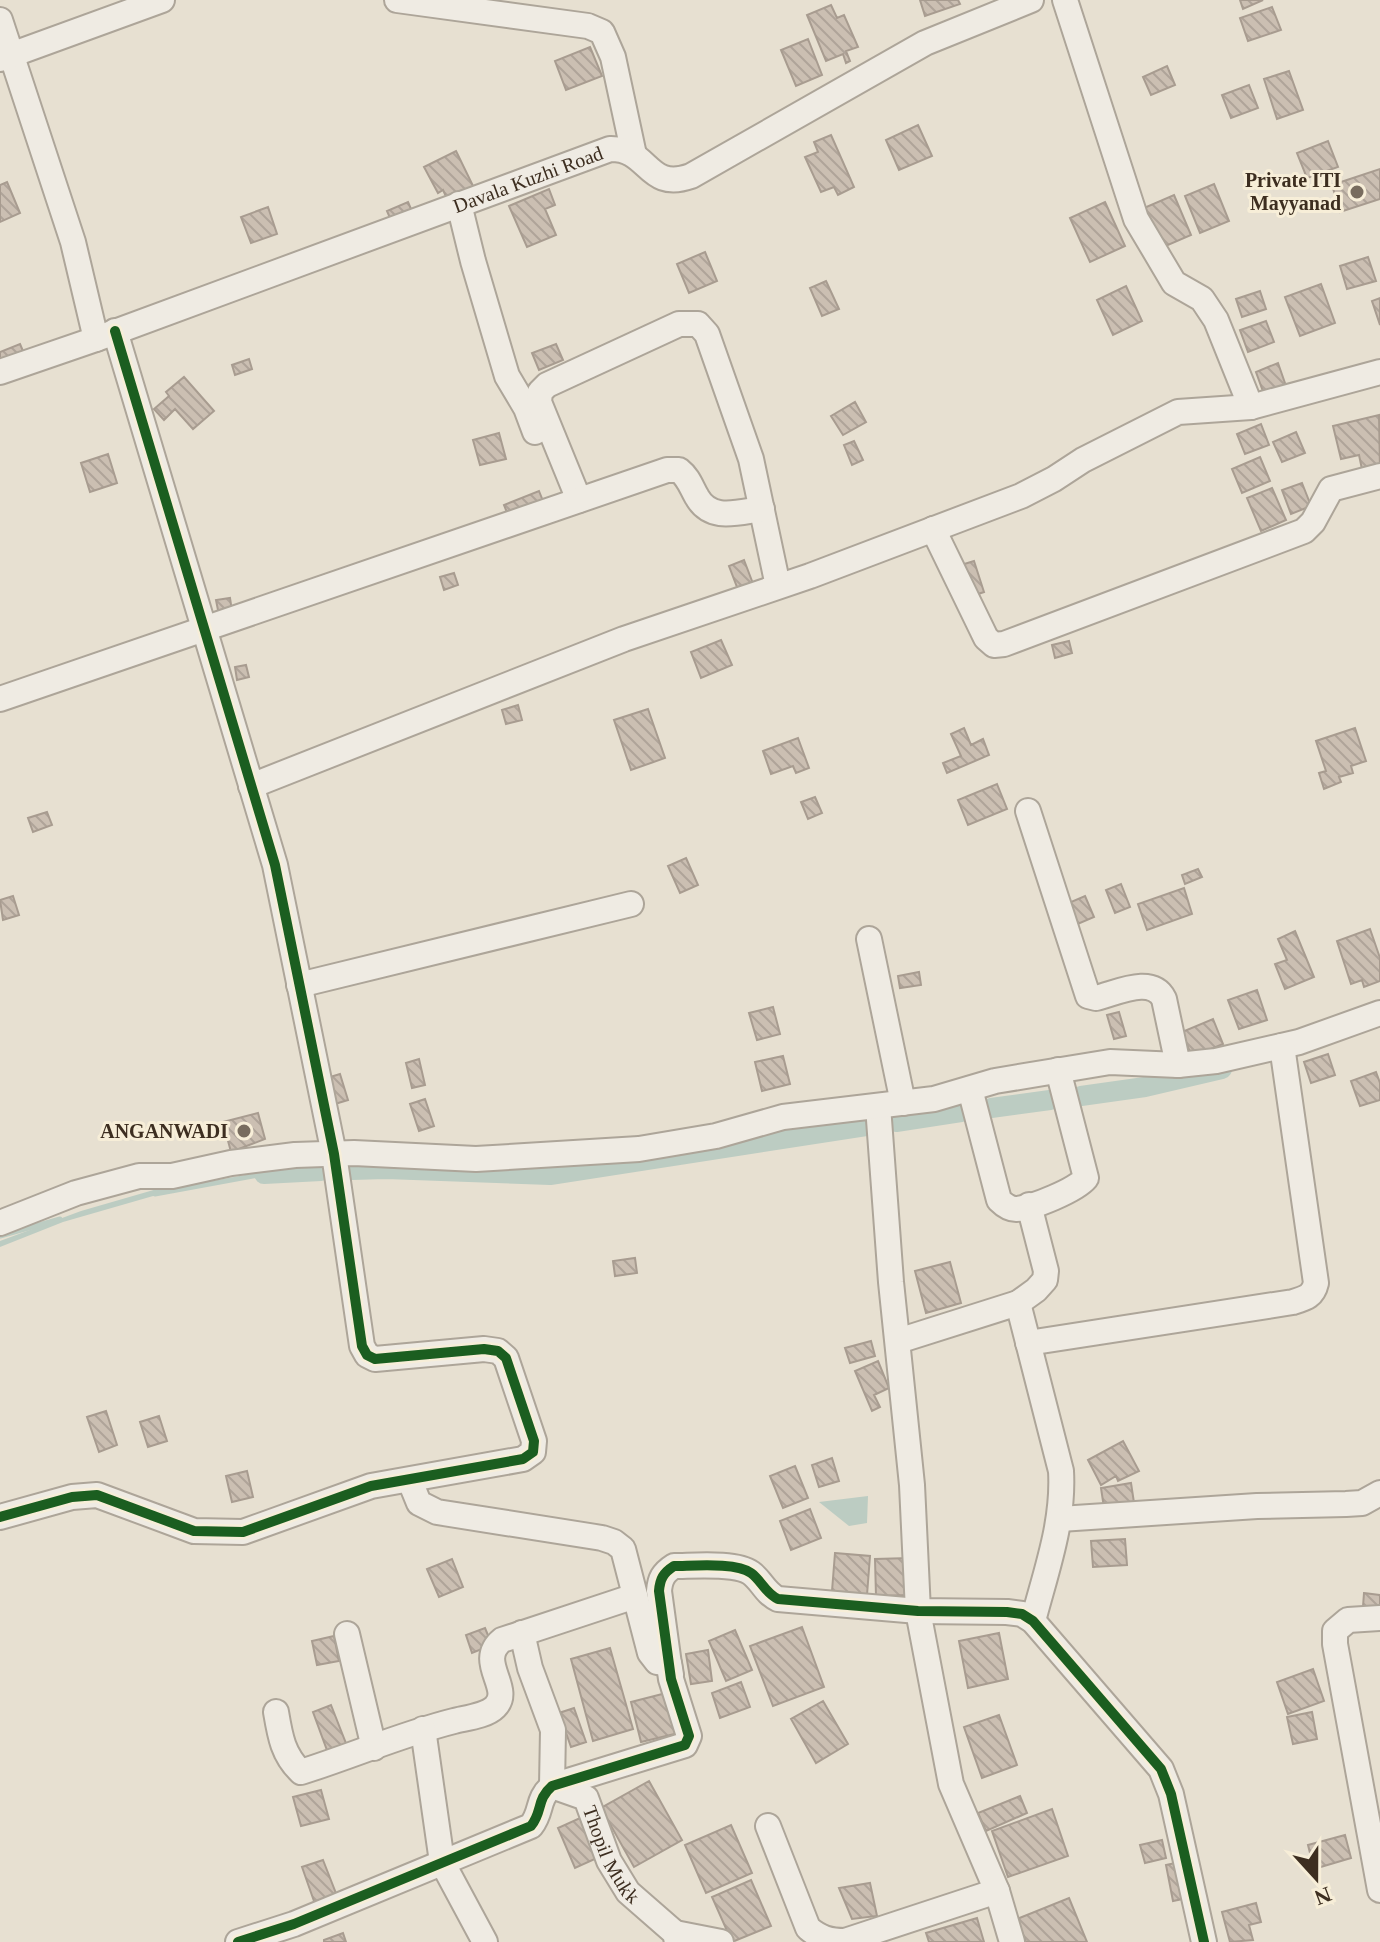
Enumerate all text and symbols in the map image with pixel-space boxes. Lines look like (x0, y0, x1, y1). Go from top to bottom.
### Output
street label: Davala Kuzhi Road (450, 142, 606, 217)
place label: Private ITI Mayyanad (1245, 169, 1341, 215)
marker: Private ITI Mayyanad (1348, 183, 1366, 201)
place label: ANGANWADI (100, 1120, 228, 1142)
marker: ANGANWADI (235, 1122, 253, 1140)
street label: Thopil Mukk (579, 1803, 644, 1908)
north arrow (1276, 1838, 1356, 1918)
text: N (1311, 1882, 1335, 1911)

